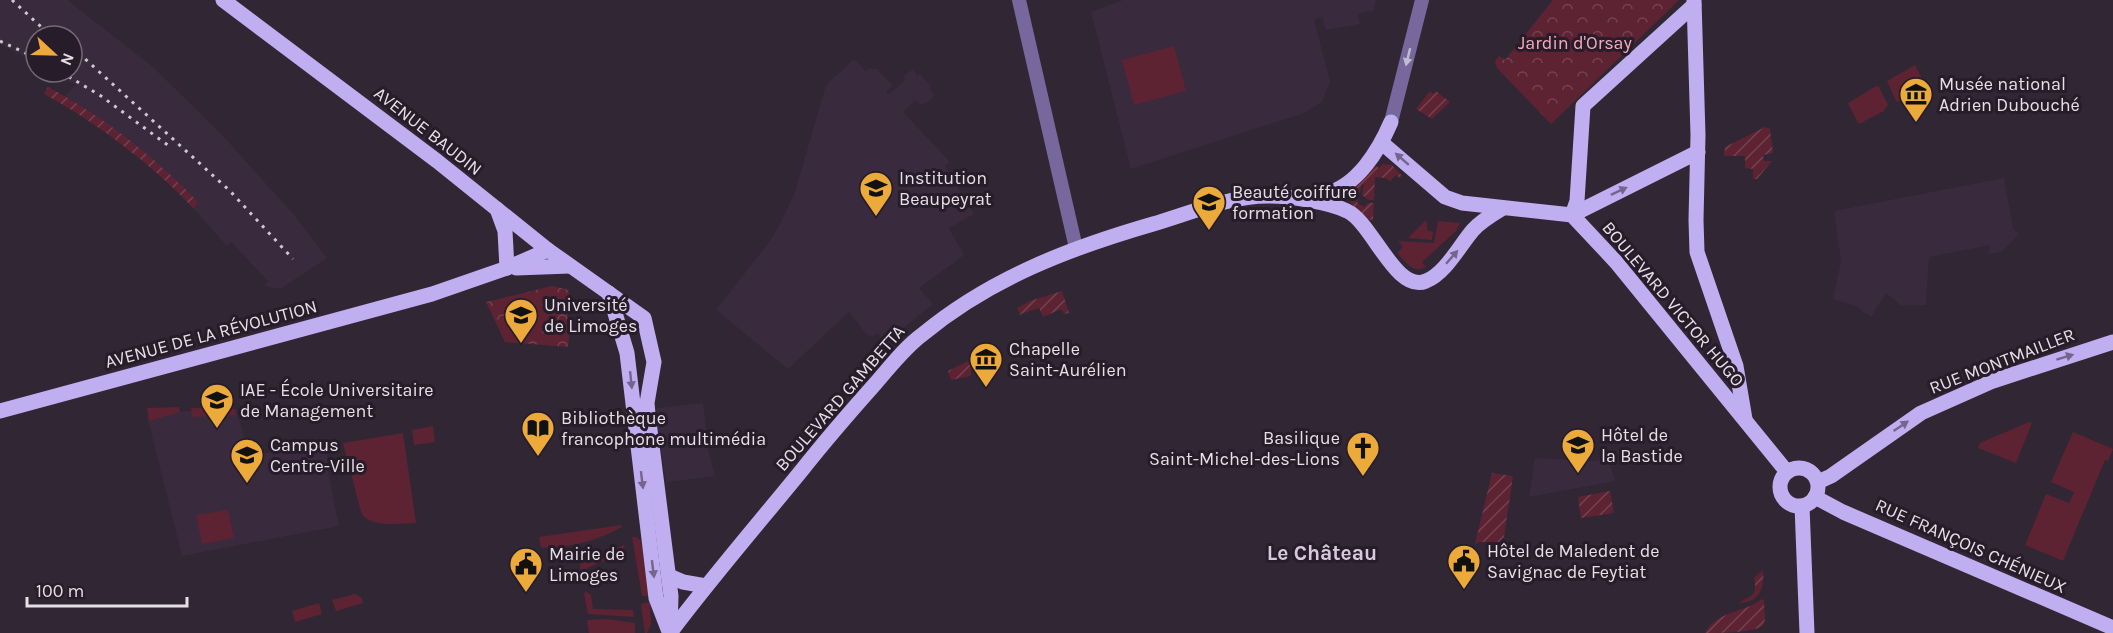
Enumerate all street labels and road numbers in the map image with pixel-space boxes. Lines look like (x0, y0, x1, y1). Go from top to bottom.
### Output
street label: AVENUE BAUDIN (370, 82, 486, 180)
street label: BOULEVARD VICTOR HUGO (1597, 217, 1749, 391)
street label: AVENUE DE LA RÉVOLUTION (102, 294, 319, 373)
street label: BOULEVARD GAMBETTA (771, 320, 909, 476)
street label: RUE MONTMAILLER (1926, 323, 2078, 399)
street label: RUE FRANÇOIS CHÉNIEUX (1872, 493, 2070, 598)

